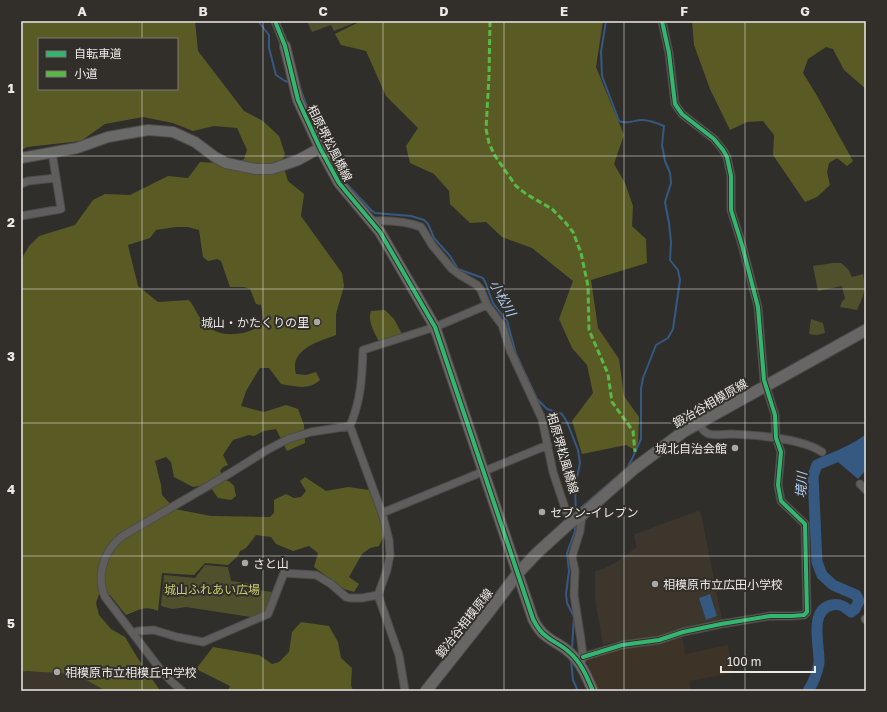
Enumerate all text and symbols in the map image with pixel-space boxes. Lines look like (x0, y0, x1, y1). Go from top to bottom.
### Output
text: A (77, 3, 87, 19)
text: B (198, 3, 208, 19)
text: C (318, 3, 328, 19)
text: D (439, 3, 449, 19)
text: E (560, 3, 568, 19)
text: F (680, 3, 688, 19)
text: G (800, 3, 810, 19)
legend (38, 38, 178, 90)
text: 自転車道 (74, 46, 122, 61)
text: 小道 (74, 66, 98, 81)
text: 1 (8, 80, 15, 96)
street label: 相原堺松風橋線 (304, 102, 356, 184)
text: 2 (7, 214, 15, 230)
water label: 小松川 (487, 277, 520, 321)
place label: 城山・かたくりの里 (201, 315, 309, 330)
marker: 城山・かたくりの里 (312, 317, 322, 327)
text: 3 (7, 348, 15, 364)
street label: 鍛冶谷相模原線 (670, 376, 750, 430)
street label: 相原堺松風橋線 (544, 411, 582, 495)
place label: 城北自治会館 (655, 441, 727, 456)
marker: 城北自治会館 (730, 443, 740, 453)
water label: 境川 (792, 470, 810, 498)
text: 4 (7, 481, 15, 497)
place label: セブン-イレブン (550, 505, 639, 520)
marker: セブン-イレブン (537, 507, 547, 517)
place label: さと山 (253, 556, 289, 571)
marker: さと山 (240, 558, 250, 568)
place label: 相模原市立広田小学校 (663, 577, 783, 592)
marker: 相模原市立広田小学校 (650, 579, 660, 589)
park label: 城山ふれあい広場 (164, 582, 260, 597)
street label: 鍛冶谷相模原線 (432, 585, 496, 661)
text: 5 (7, 615, 15, 631)
scale bar (721, 648, 815, 674)
text: 100 m (727, 654, 761, 669)
place label: 相模原市立相模丘中学校 (65, 665, 197, 680)
marker: 相模原市立相模丘中学校 (52, 667, 62, 677)

